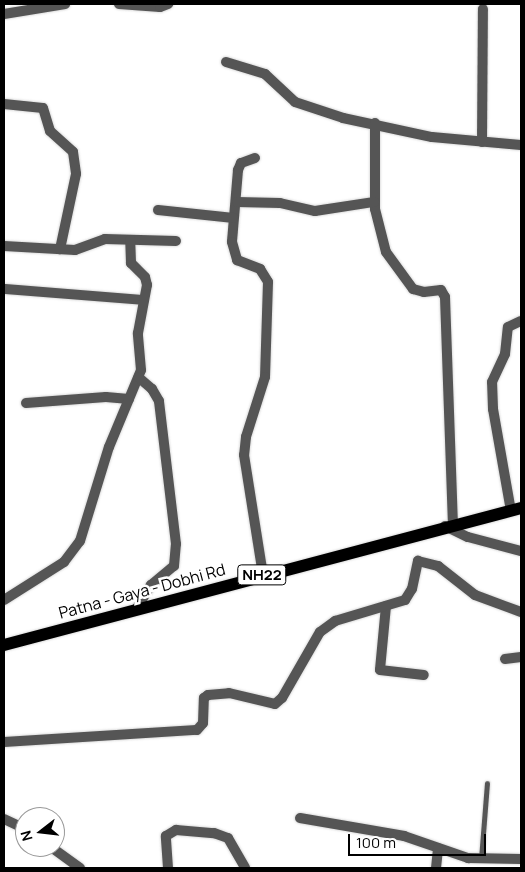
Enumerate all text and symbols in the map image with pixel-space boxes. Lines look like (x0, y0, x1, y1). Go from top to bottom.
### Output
street label: Patna - Gaya - Dobhi Rd (57, 560, 227, 622)
road number: NH22 (237, 562, 287, 588)
north arrow (15, 807, 65, 857)
scale bar (350, 824, 488, 856)
text: N (16, 829, 37, 843)
text: 100 m (356, 832, 396, 853)

